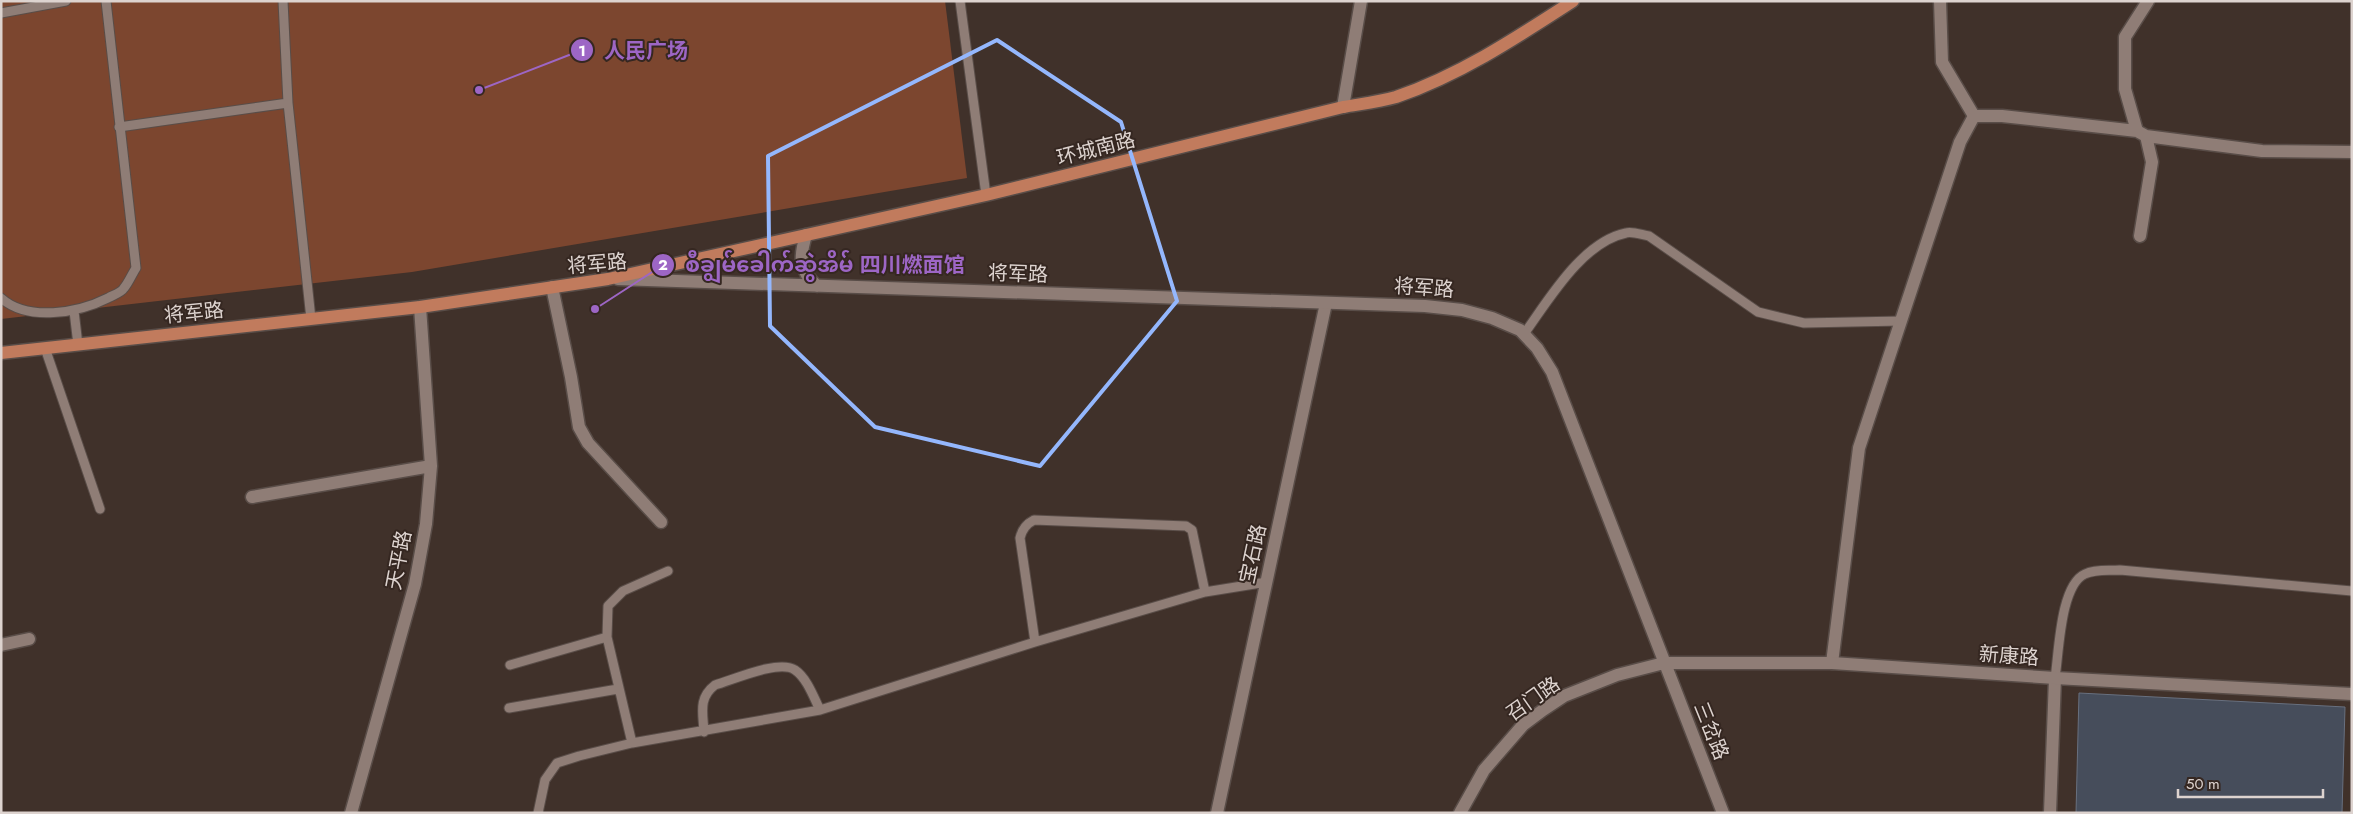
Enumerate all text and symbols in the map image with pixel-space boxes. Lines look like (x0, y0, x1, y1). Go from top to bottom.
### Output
callout: 人民广场 (569, 32, 698, 68)
text: 人民广场 (604, 36, 688, 66)
text: 1 (578, 40, 586, 62)
street label: 环城南路 (1054, 125, 1138, 173)
street label: 将军路 (566, 247, 628, 281)
callout: စီချွမ်ခေါက်ဆွဲအိမ် 四川燃面馆 (651, 247, 975, 283)
text: စီချွမ်ခေါက်ဆွဲအိမ် 四川燃面馆 (685, 249, 965, 284)
text: 2 (658, 254, 668, 276)
street label: 将军路 (988, 258, 1048, 290)
street label: 将军路 (1393, 271, 1455, 305)
street label: 将军路 (163, 295, 225, 331)
street label: 宝石路 (1233, 522, 1273, 586)
street label: 天平路 (379, 528, 419, 592)
street label: 新康路 (1978, 639, 2040, 673)
street label: 召门路 (1500, 670, 1566, 728)
street label: 三岔路 (1686, 698, 1736, 764)
scale bar (2178, 766, 2323, 798)
text: 50 m (2186, 773, 2220, 795)

